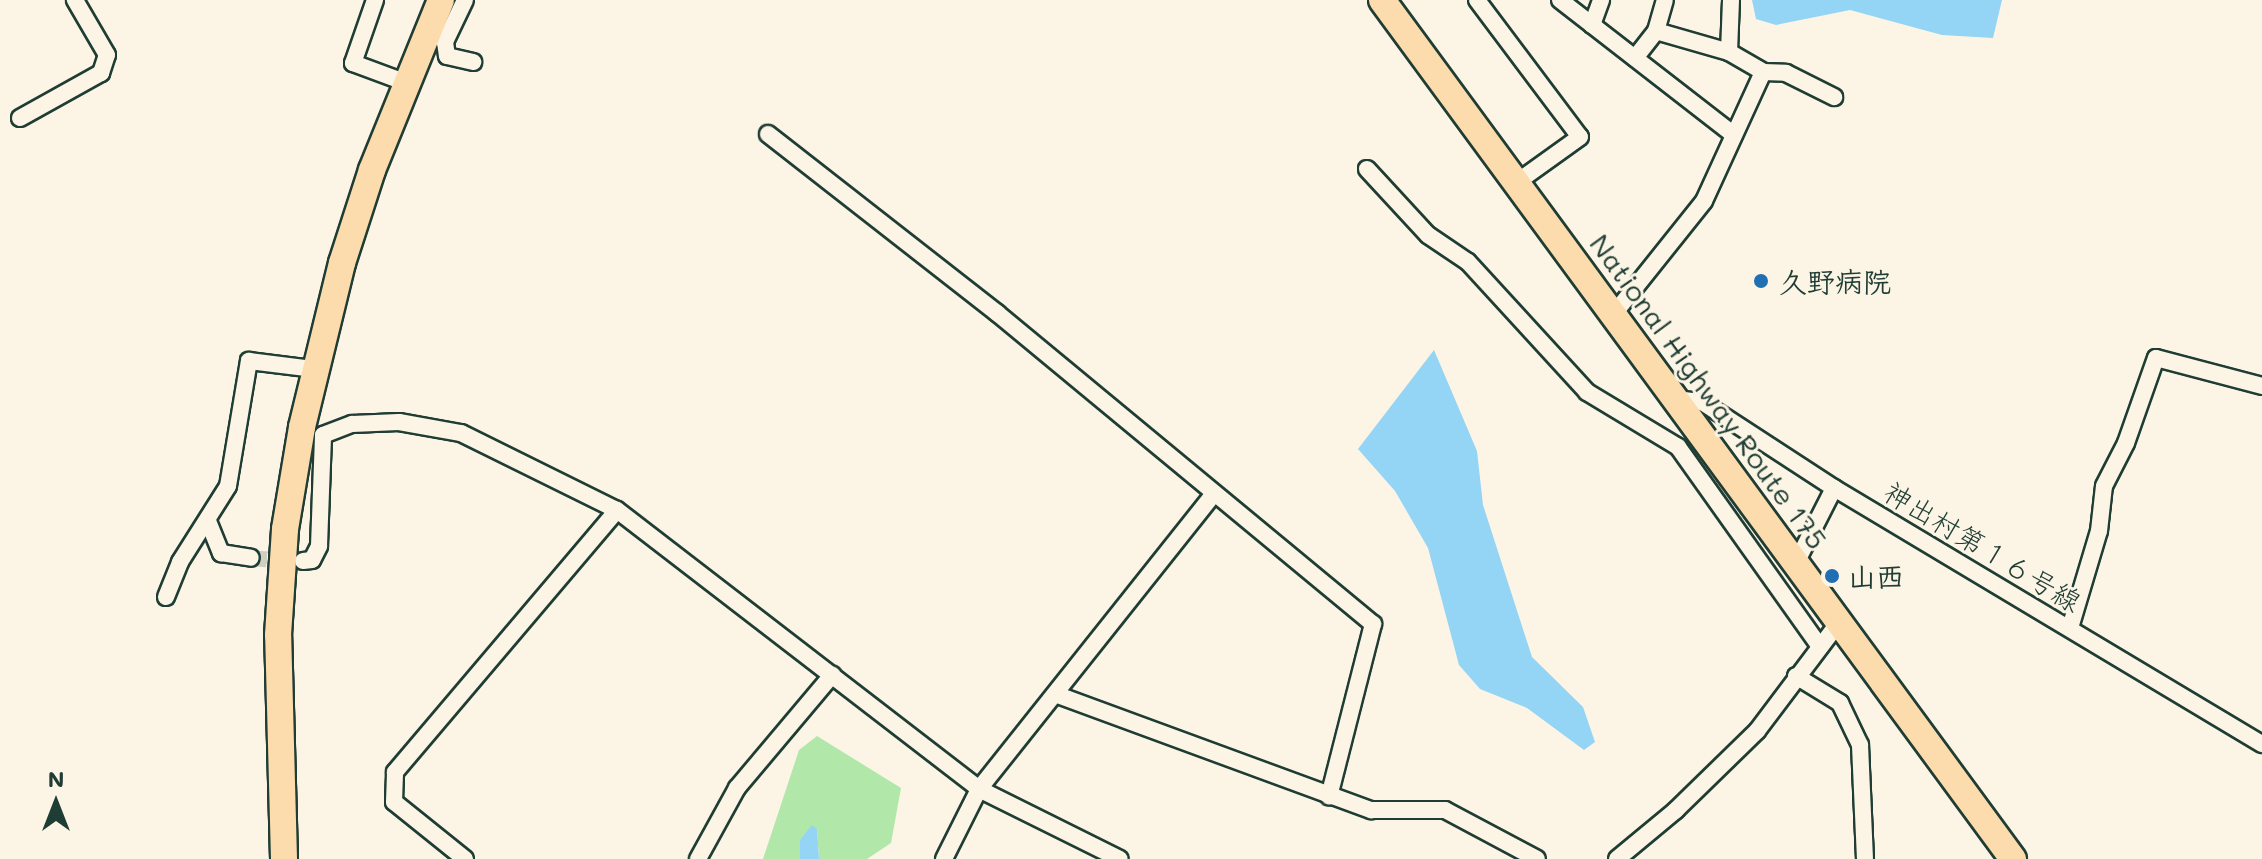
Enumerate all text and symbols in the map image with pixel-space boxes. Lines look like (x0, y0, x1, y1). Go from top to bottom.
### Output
street label: National Highway Route 175 (1584, 227, 1834, 555)
place label: 久野病院 (1779, 264, 1891, 298)
marker: 久野病院 (1750, 270, 1772, 292)
street label: 神出村第１６号線 (1878, 474, 2088, 618)
place label: 山西 (1848, 559, 1904, 593)
marker: 山西 (1823, 567, 1841, 585)
north arrow (16, 763, 96, 843)
text: N (48, 764, 64, 793)

